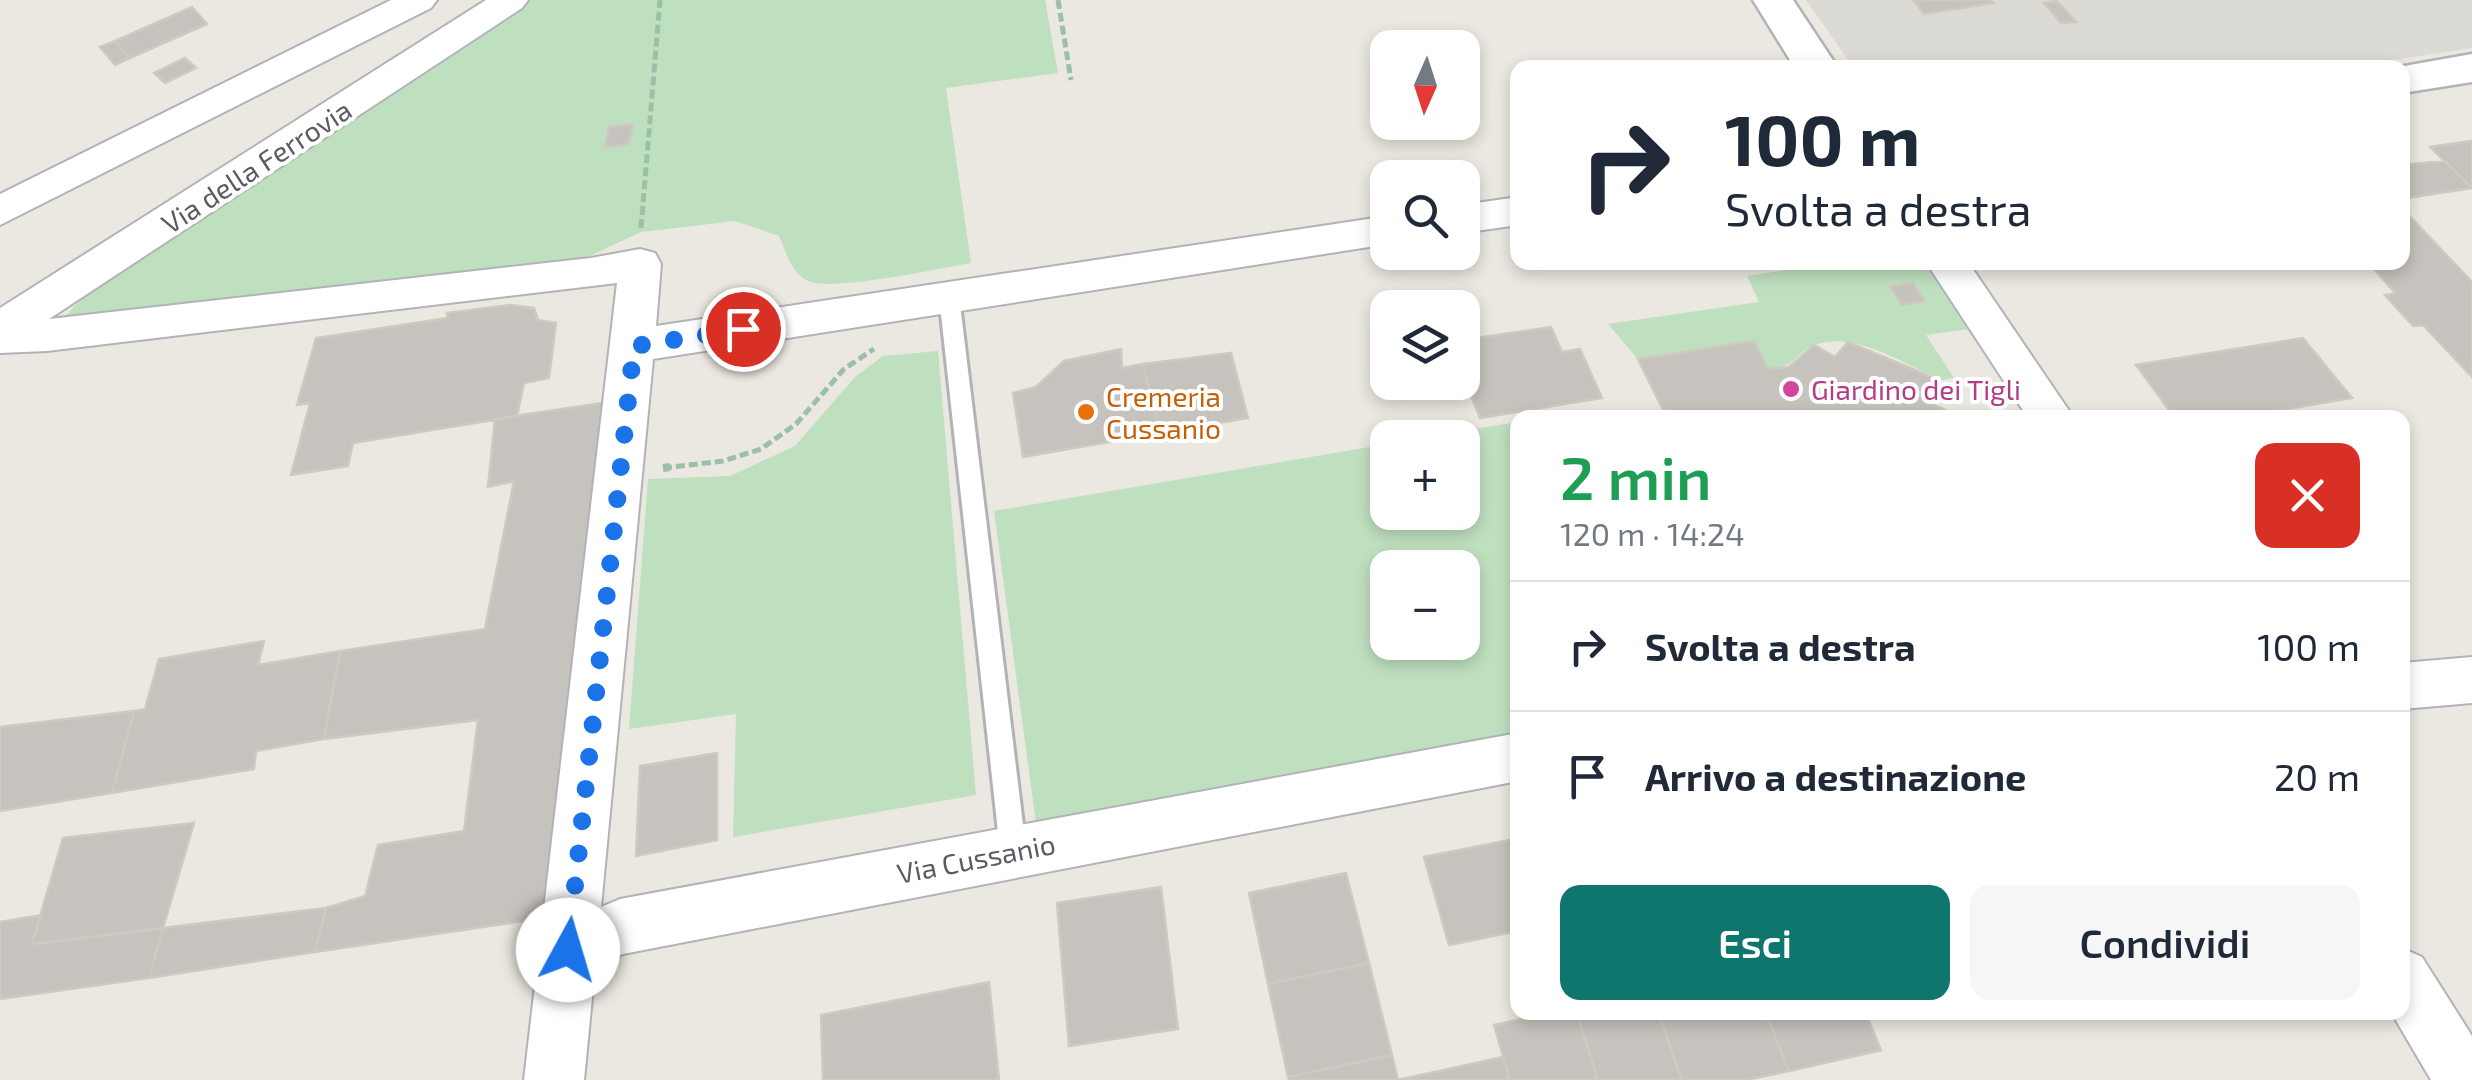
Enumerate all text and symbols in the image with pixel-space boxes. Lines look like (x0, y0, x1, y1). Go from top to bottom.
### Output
north arrow (1370, 30, 1480, 140)
map controls (1370, 30, 1480, 660)
street label: Via della Ferrovia (155, 92, 357, 240)
text: 100 m (1725, 96, 1920, 180)
icon: right (1560, 100, 1690, 230)
button: search (1370, 160, 1480, 270)
text: Svolta a destra (1725, 181, 2031, 235)
pin (701, 287, 786, 372)
button: layers (1370, 290, 1480, 400)
icon: arrive (716, 302, 771, 357)
place label: Giardino dei Tigli (1811, 372, 2021, 406)
marker: Giardino dei Tigli (1780, 378, 1802, 400)
place label: Cremeria Cussanio (1106, 379, 1221, 445)
marker: Cremeria Cussanio (1075, 401, 1097, 423)
button: + (1370, 420, 1480, 530)
text: 2 min (1560, 440, 1712, 512)
button: close (2255, 443, 2360, 548)
text: 120 m · 14:24 (1560, 514, 1745, 552)
button: − (1370, 550, 1480, 660)
icon: right (1560, 619, 1615, 674)
text: Svolta a destra (1645, 623, 1916, 669)
text: 100 m (2257, 623, 2360, 669)
icon: arrive (1560, 749, 1615, 804)
text: Arrivo a destinazione (1645, 753, 2026, 799)
text: 20 m (2274, 753, 2360, 799)
street label: Via Cussanio (894, 826, 1058, 890)
button: Esci (1560, 885, 1950, 1000)
button: Condividi (1970, 885, 2360, 1000)
position arrow (516, 898, 620, 1002)

